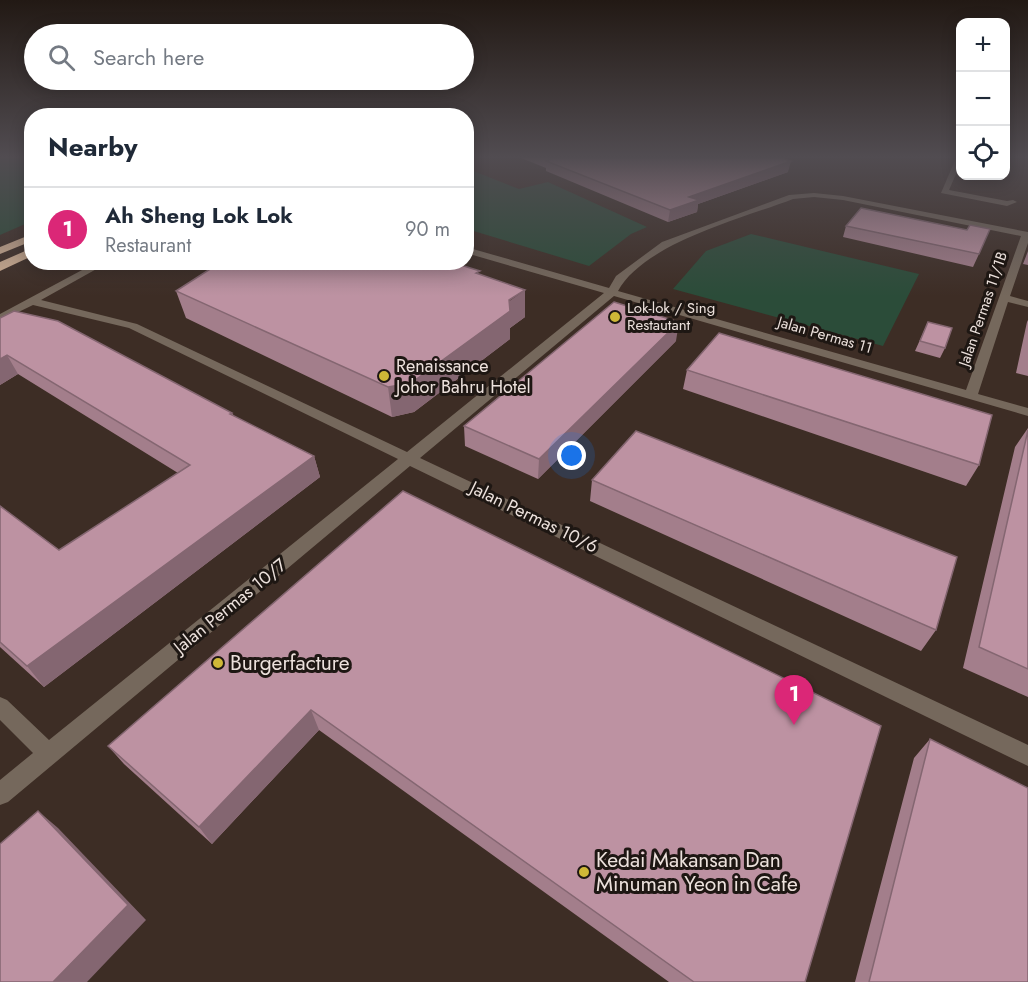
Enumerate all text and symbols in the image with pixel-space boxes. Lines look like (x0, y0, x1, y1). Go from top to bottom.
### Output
map controls (956, 18, 1010, 180)
button: + (956, 18, 1010, 72)
search box (24, 24, 474, 90)
icon: search (45, 41, 78, 74)
text: Search here (93, 41, 204, 73)
button: − (956, 72, 1010, 126)
button: locate (956, 126, 1010, 180)
text: Nearby (48, 128, 137, 166)
text: Ah Sheng Lok Lok (105, 199, 293, 231)
text: 1 (62, 215, 73, 244)
text: 90 m (405, 215, 450, 244)
text: Restaurant (105, 231, 191, 260)
street label: Jalan Permas 11/1B (952, 249, 1013, 371)
place label: Lok-lok / Sing Restautant (627, 297, 715, 336)
marker: Lok-lok / Sing Restautant (608, 310, 622, 324)
street label: Jalan Permas 11 (773, 310, 875, 359)
place label: Renaissance Johor Bahru Hotel (394, 353, 531, 400)
marker: Renaissance Johor Bahru Hotel (377, 369, 391, 383)
your location (557, 441, 586, 470)
street label: Jalan Permas 10/6 (464, 474, 602, 559)
street label: Jalan Permas 10/7 (166, 552, 292, 661)
place label: Burgerfacture (230, 648, 350, 678)
marker: Burgerfacture (211, 656, 225, 670)
pin: 1 (774, 676, 814, 725)
place label: Kedai Makansan Dan Minuman Yeon in Cafe (596, 845, 798, 899)
marker: Kedai Makansan Dan Minuman Yeon in Cafe (577, 865, 591, 879)

